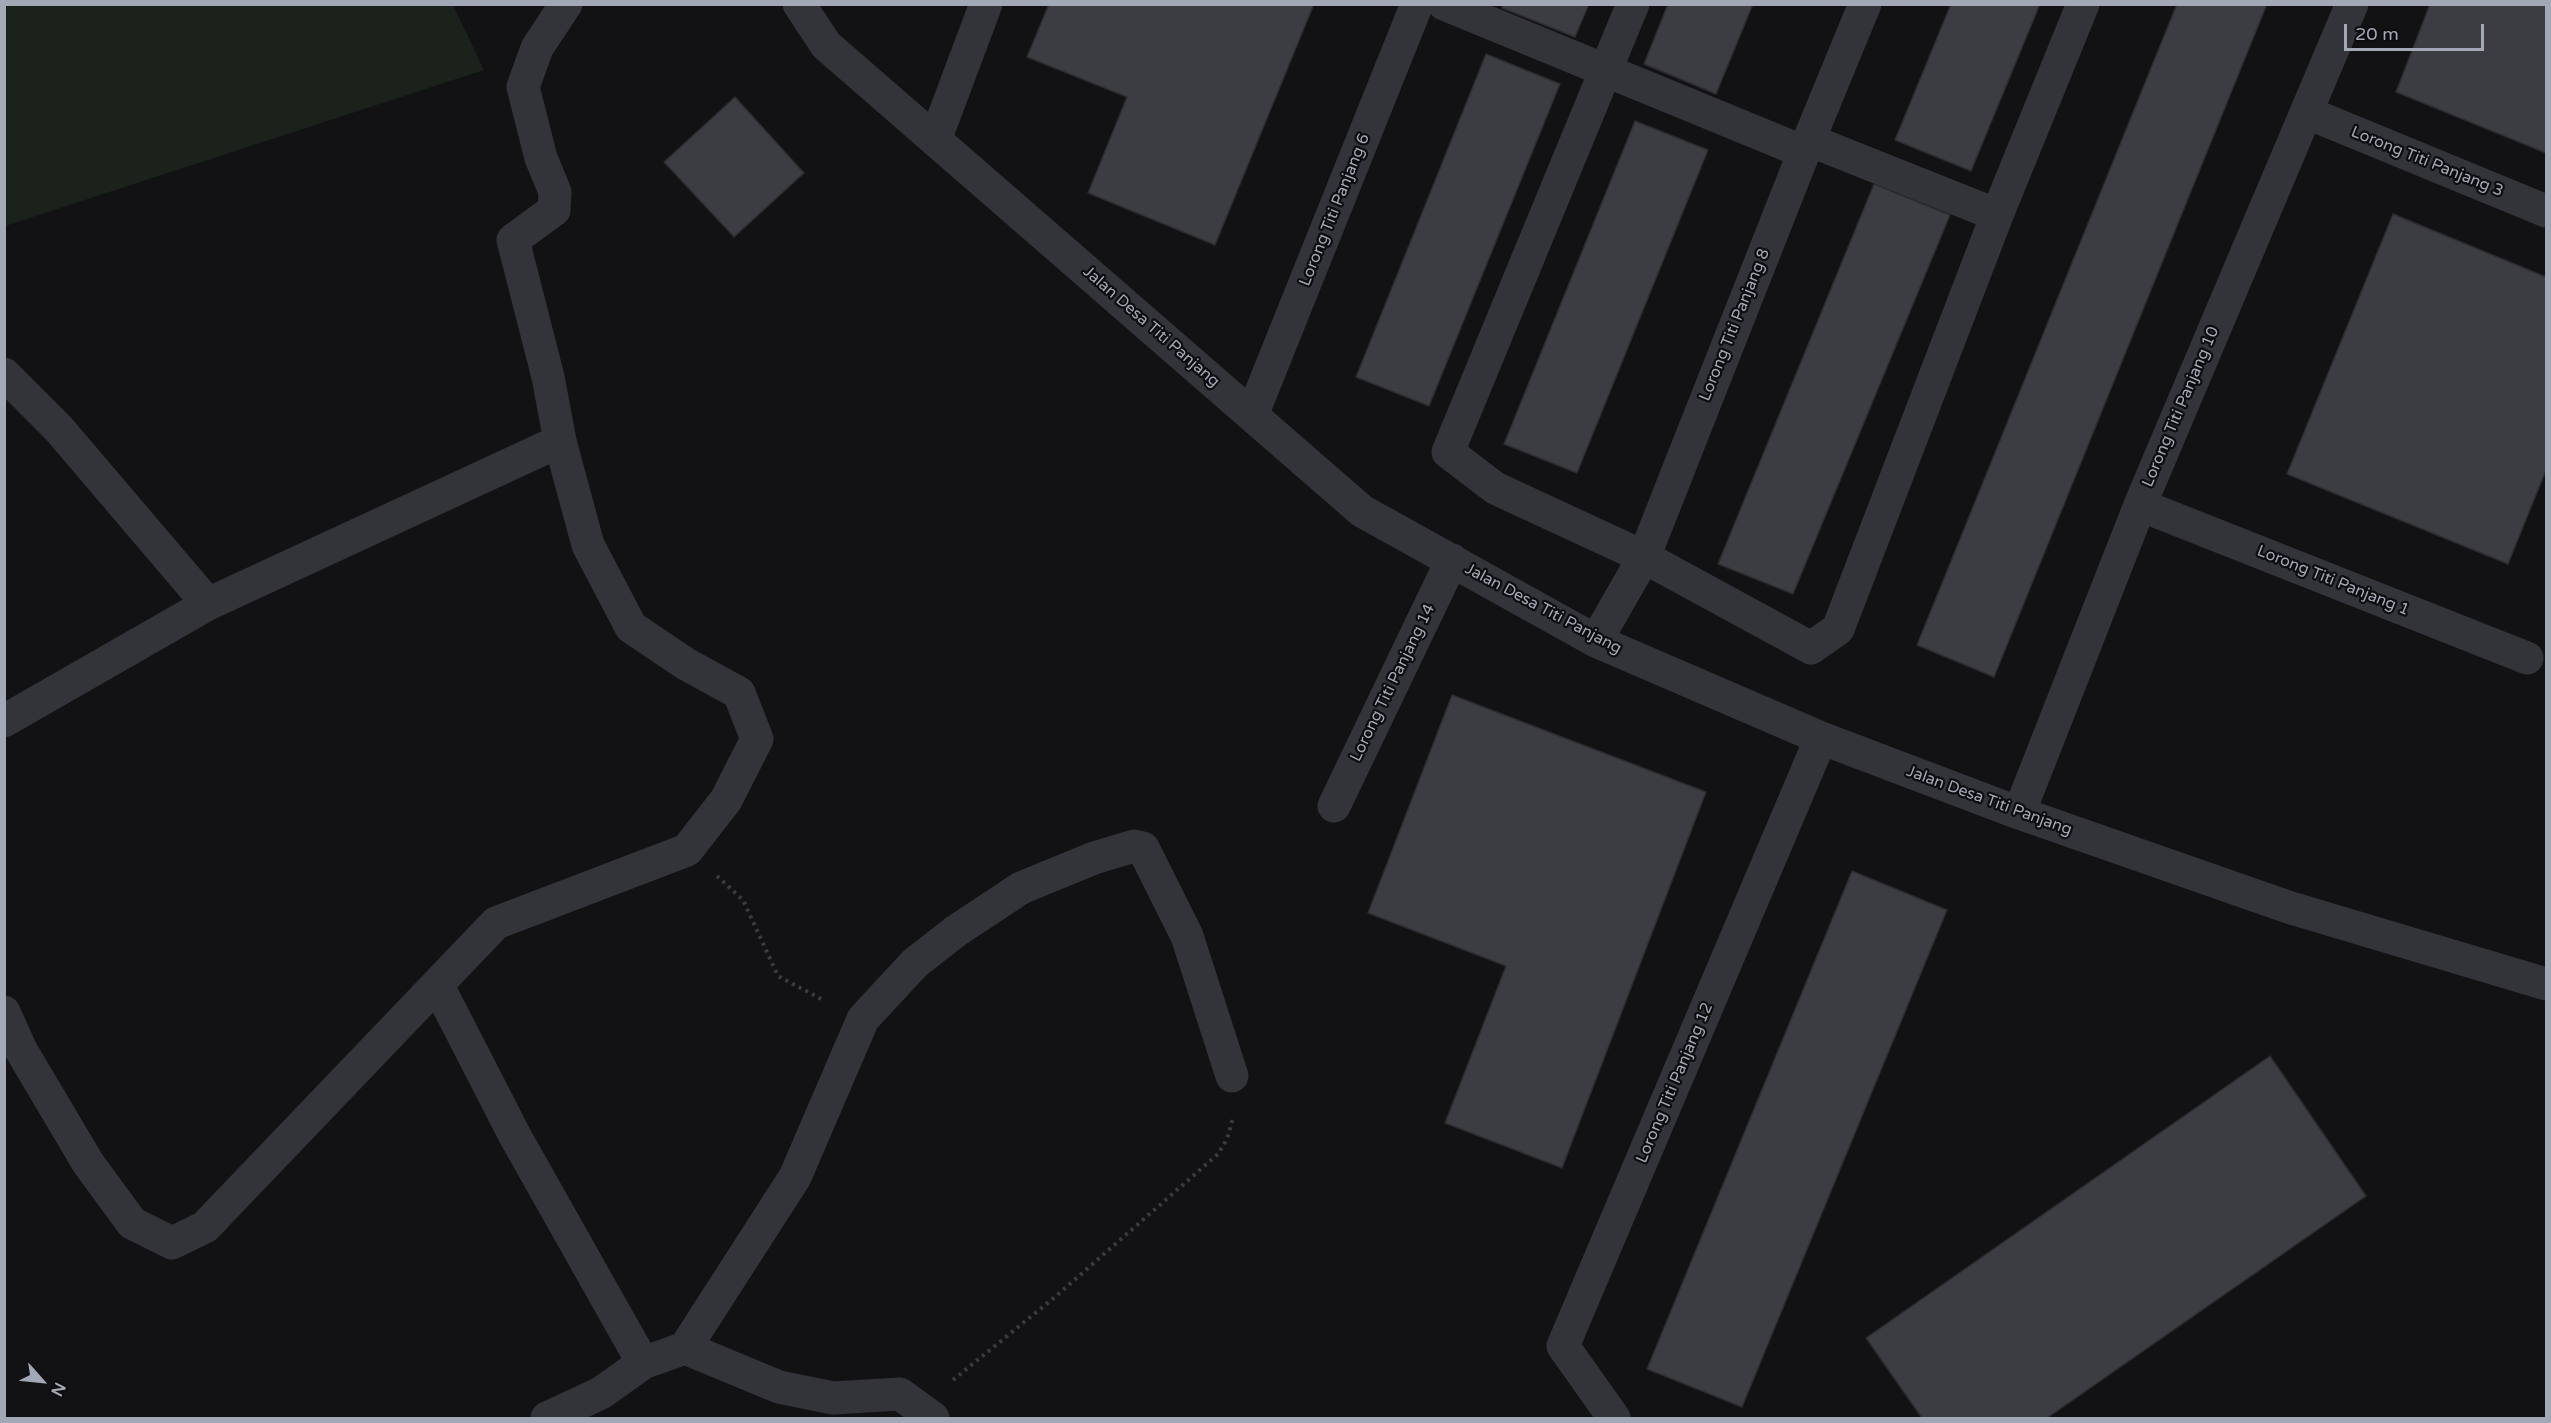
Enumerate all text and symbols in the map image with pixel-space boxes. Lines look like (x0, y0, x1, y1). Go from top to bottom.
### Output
scale bar (2347, 12, 2486, 50)
text: 20 m (2355, 23, 2399, 45)
street label: Lorong Titi Panjang 3 (2348, 123, 2506, 201)
street label: Lorong Titi Panjang 6 (1296, 131, 1374, 289)
street label: Lorong Titi Panjang 8 (1696, 246, 1774, 404)
street label: Jalan Desa Titi Panjang (1079, 262, 1223, 392)
street label: Lorong Titi Panjang 10 (2138, 324, 2224, 490)
street label: Lorong Titi Panjang 1 (2254, 542, 2412, 620)
street label: Jalan Desa Titi Panjang (1461, 560, 1625, 658)
street label: Lorong Titi Panjang 14 (1347, 601, 1439, 765)
street label: Jalan Desa Titi Panjang (1904, 762, 2074, 840)
street label: Lorong Titi Panjang 12 (1632, 1000, 1718, 1166)
north arrow (12, 1351, 72, 1411)
text: N (46, 1379, 70, 1399)

